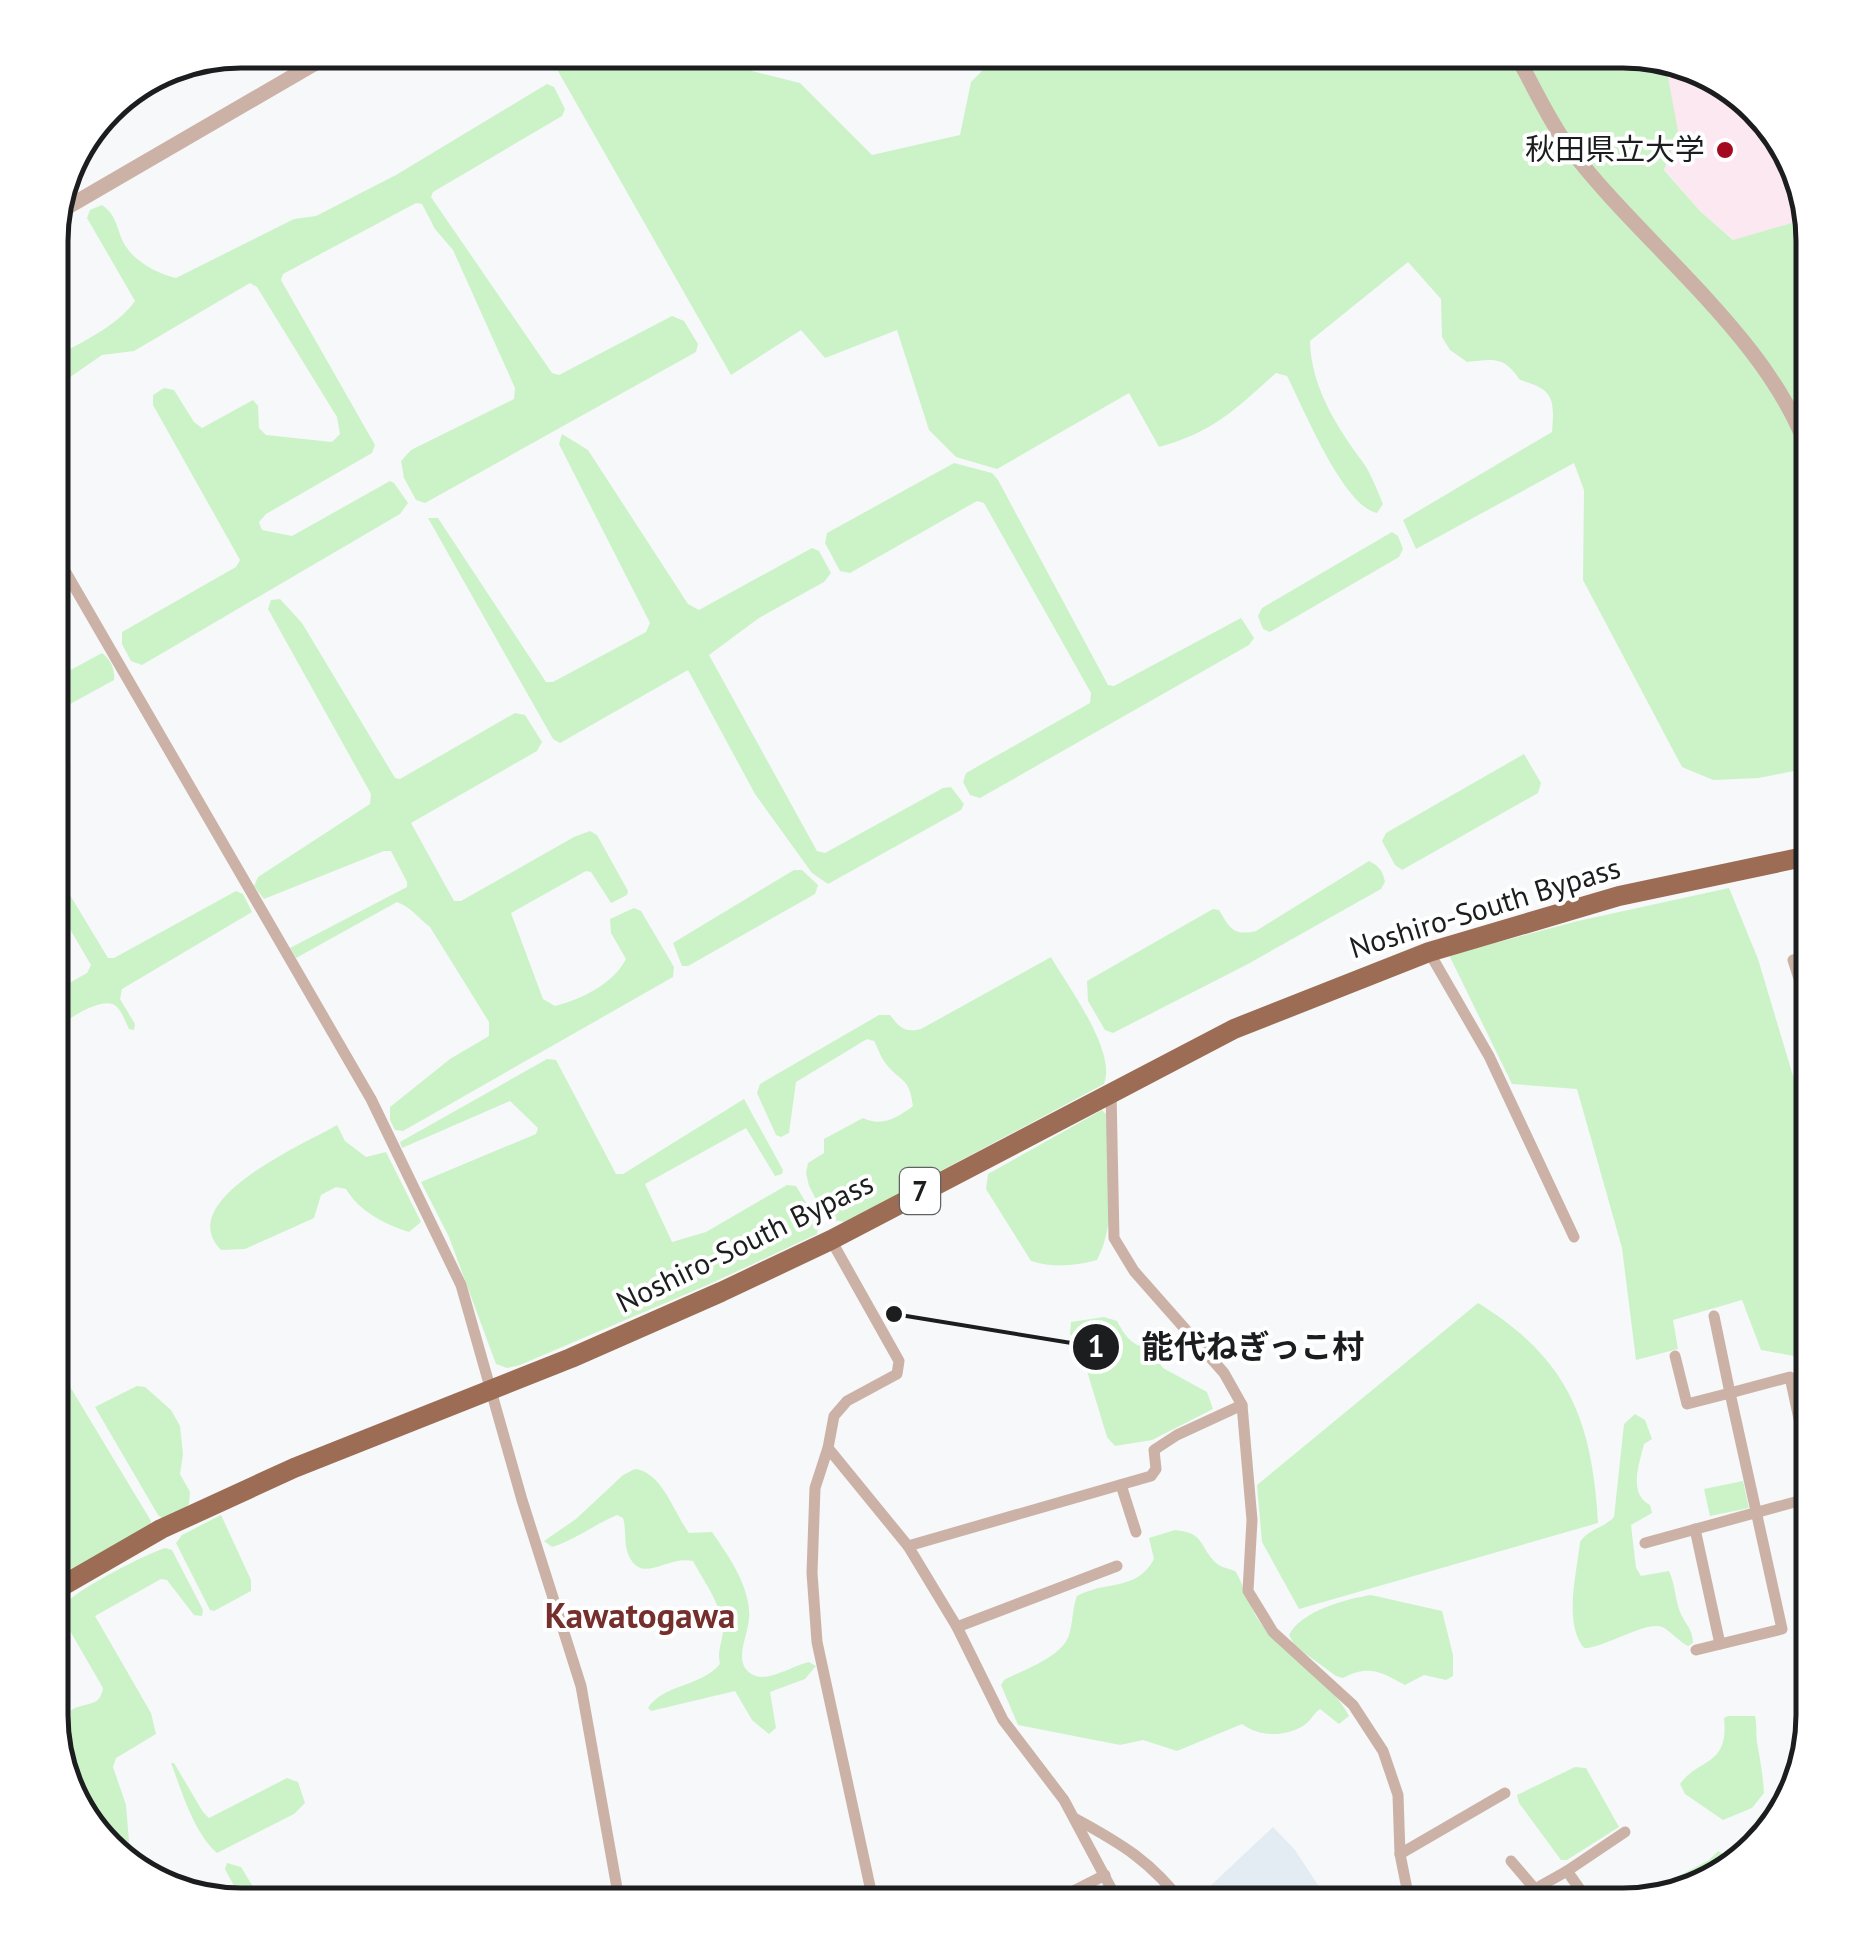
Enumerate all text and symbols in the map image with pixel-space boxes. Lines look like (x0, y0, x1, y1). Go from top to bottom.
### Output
place label: 秋田県立大学 (1525, 129, 1705, 168)
marker: 秋田県立大学 (1714, 139, 1736, 161)
street label: Noshiro-South Bypass (1344, 847, 1625, 966)
street label: Noshiro-South Bypass (609, 1163, 879, 1321)
road number: 7 (900, 1168, 940, 1214)
callout: 能代ねぎっこ村 (1071, 1316, 1385, 1378)
text: 能代ねぎっこ村 (1142, 1325, 1364, 1367)
text: 1 (1087, 1326, 1105, 1365)
district label: Kawatogawa (545, 1592, 735, 1638)

